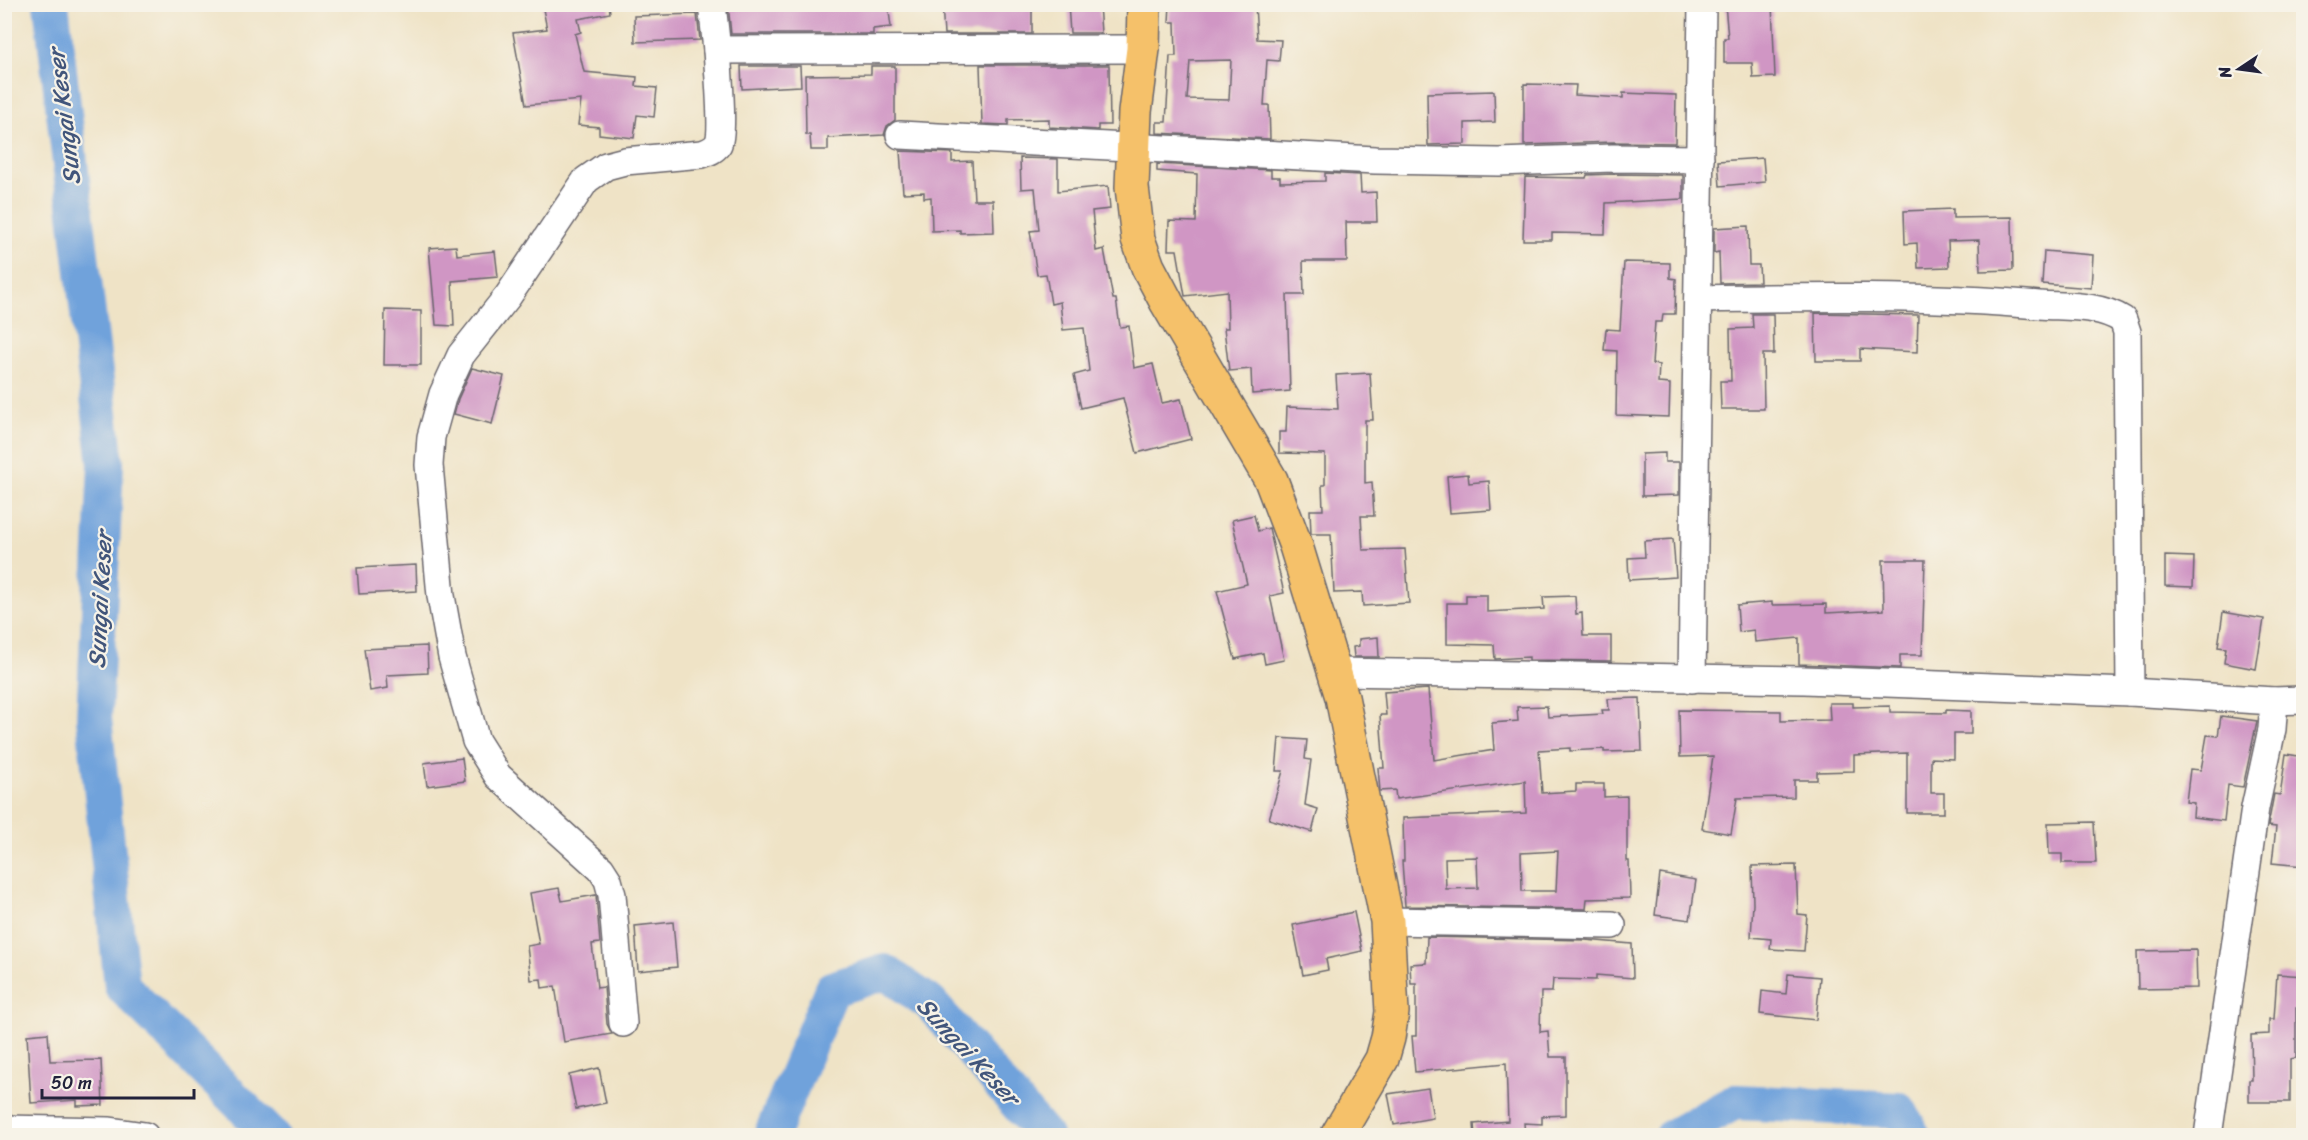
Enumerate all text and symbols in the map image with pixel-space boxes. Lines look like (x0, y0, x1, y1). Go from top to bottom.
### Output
north arrow (2209, 39, 2269, 99)
water label: Sungai Keser (34, 42, 93, 187)
text: N (2209, 63, 2240, 82)
water label: Sungai Keser (75, 526, 125, 669)
water label: Sungai Keser (906, 987, 1033, 1118)
scale bar (42, 1062, 194, 1100)
text: 50 m (51, 1067, 92, 1099)

